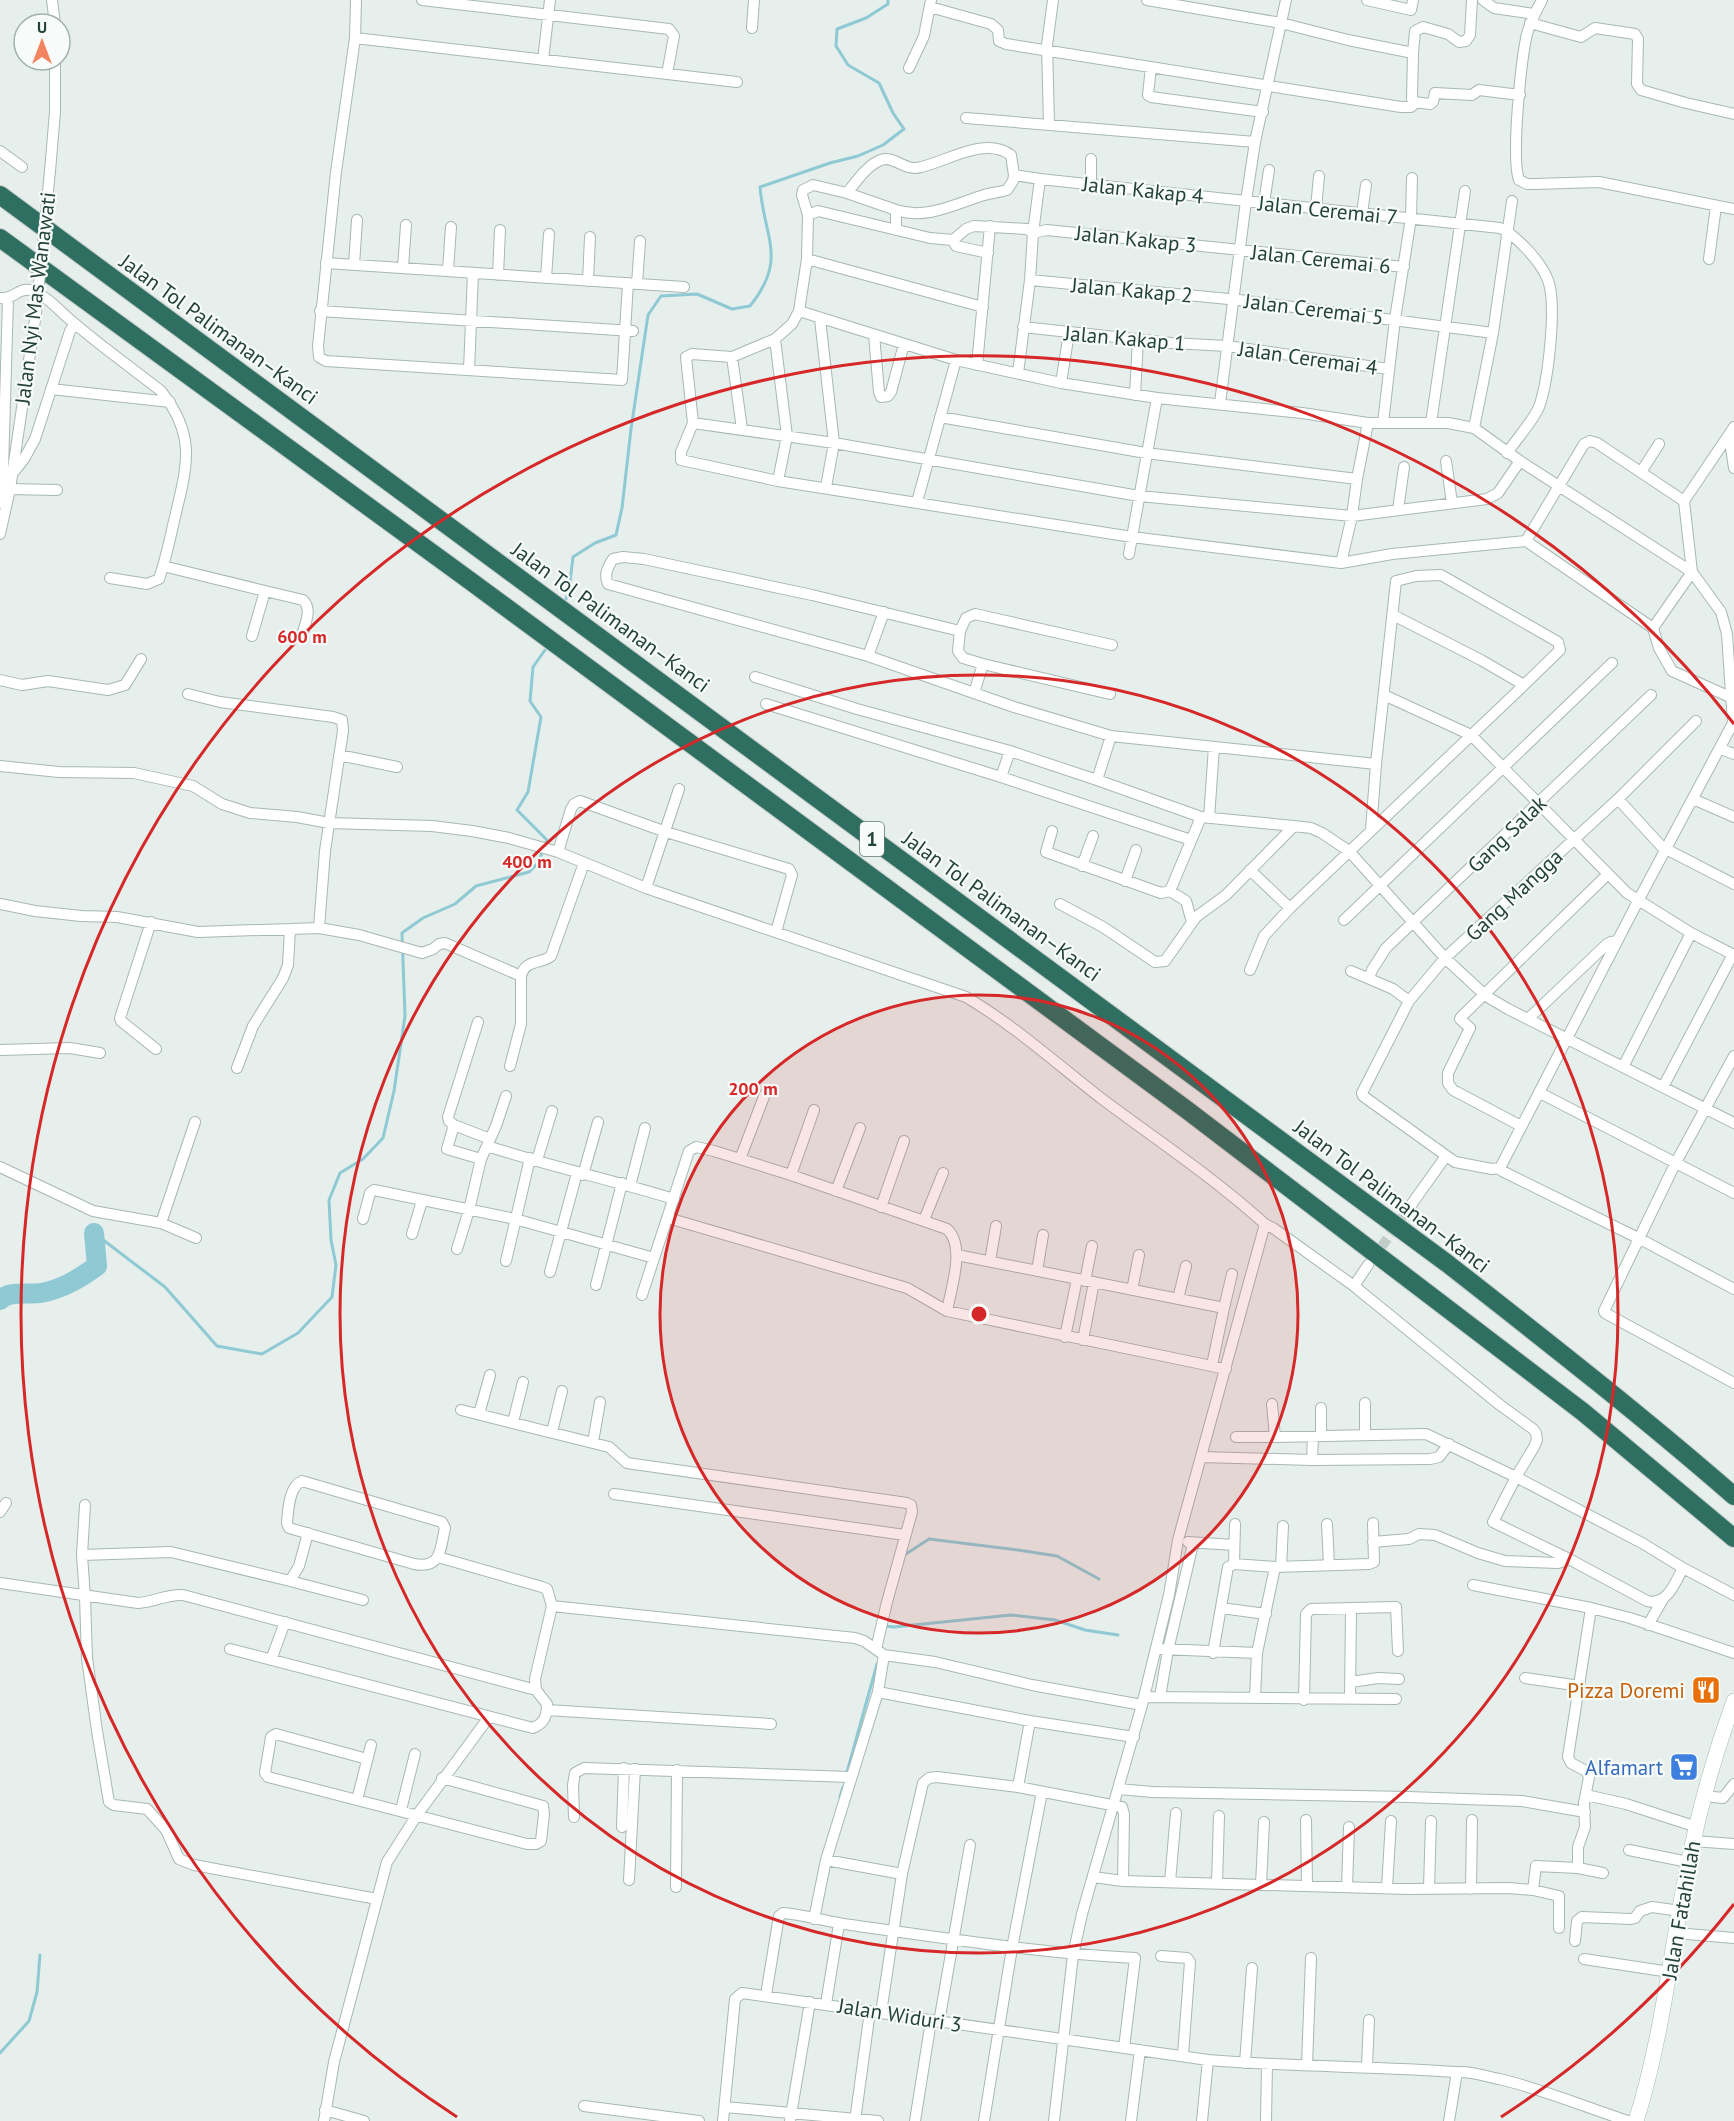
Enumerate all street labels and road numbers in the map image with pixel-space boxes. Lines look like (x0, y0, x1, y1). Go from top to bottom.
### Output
street label: Jalan Kakap 4 (1080, 170, 1205, 210)
street label: Jalan Ceremai 7 (1256, 189, 1399, 231)
street label: Jalan Nyi Mas Wanawati (8, 190, 61, 407)
street label: Jalan Kakap 3 (1073, 219, 1198, 259)
street label: Jalan Ceremai 6 (1249, 238, 1392, 280)
street label: Jalan Tol Palimanan–Kanci (114, 247, 323, 410)
street label: Jalan Kakap 2 (1069, 271, 1194, 309)
street label: Jalan Ceremai 5 (1242, 287, 1385, 331)
street label: Jalan Kakap 1 (1062, 319, 1187, 357)
street label: Jalan Ceremai 4 (1236, 335, 1379, 381)
street label: Jalan Tol Palimanan–Kanci (506, 535, 715, 698)
street label: Gang Salak (1462, 790, 1552, 878)
road number: 1 (860, 822, 884, 856)
street label: Jalan Tol Palimanan–Kanci (897, 824, 1106, 987)
street label: Gang Mangga (1460, 843, 1568, 947)
street label: Jalan Tol Palimanan–Kanci (1288, 1113, 1495, 1279)
street label: Jalan Fatahillah (1655, 1839, 1706, 1982)
street label: Jalan Widuri 3 (835, 1992, 964, 2038)

